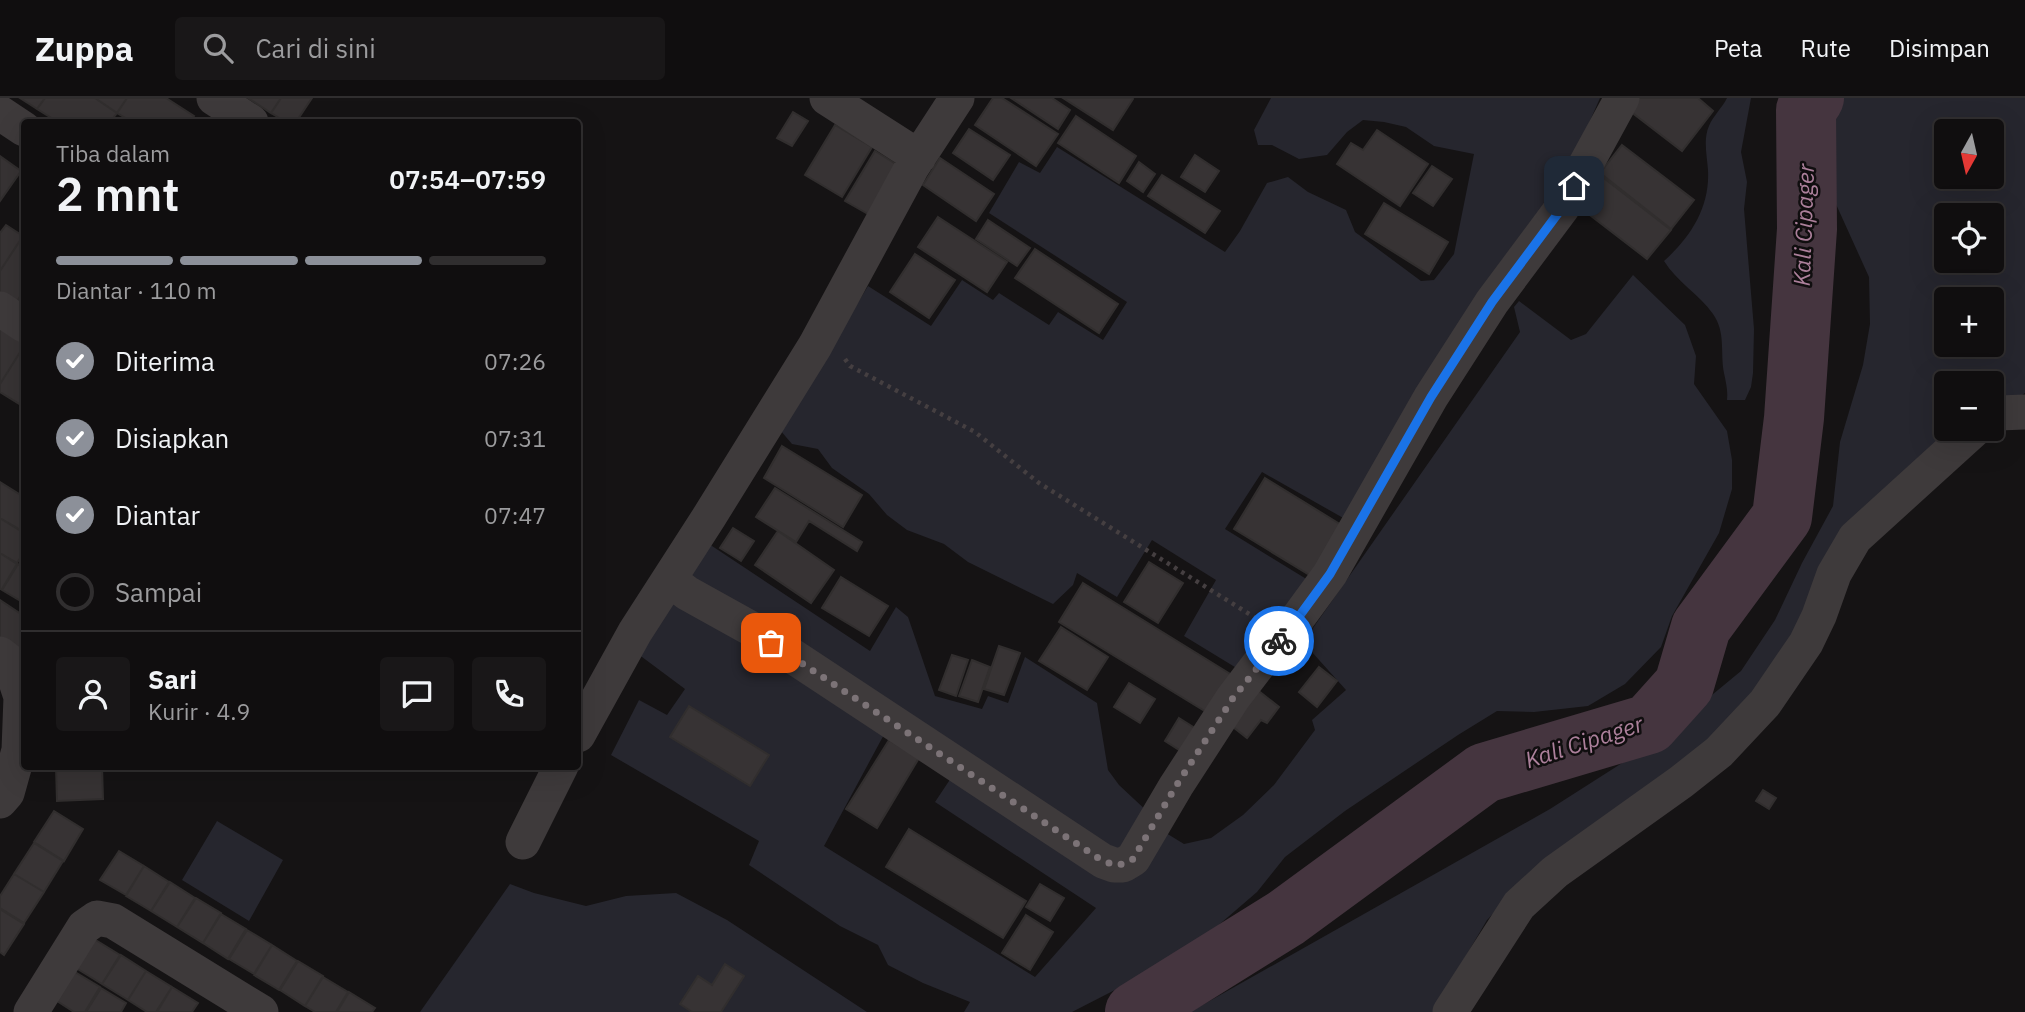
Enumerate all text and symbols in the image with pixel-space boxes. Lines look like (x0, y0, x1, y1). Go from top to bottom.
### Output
search box (175, 17, 665, 80)
text: Zuppa (35, 27, 133, 70)
icon: search (199, 29, 237, 67)
text: Cari di sini (255, 31, 376, 65)
text: Peta (1714, 32, 1762, 64)
text: Rute (1800, 32, 1851, 64)
text: Disimpan (1889, 32, 1990, 64)
north arrow (1934, 119, 2004, 189)
map controls (1934, 119, 2004, 441)
text: Tiba dalam (56, 138, 170, 168)
pin (1544, 156, 1604, 216)
text: 07:54–07:59 (389, 162, 546, 196)
water label: Kali Cipager (1786, 163, 1820, 287)
text: 2 mnt (56, 164, 180, 224)
icon: home (1555, 167, 1593, 205)
button: locate (1934, 203, 2004, 273)
text: Diantar · 110 m (56, 275, 217, 305)
button: + (1934, 287, 2004, 357)
icon: check (56, 342, 94, 380)
text: Diterima (115, 344, 215, 378)
text: 07:26 (484, 346, 546, 376)
button: − (1934, 371, 2004, 441)
icon: check (56, 419, 94, 457)
text: Disiapkan (115, 421, 229, 455)
text: 07:31 (484, 423, 546, 453)
icon: check (56, 496, 94, 534)
text: Diantar (115, 498, 200, 532)
text: 07:47 (484, 500, 546, 530)
text: Sampai (115, 575, 202, 609)
courier (1244, 606, 1314, 676)
pin (741, 613, 801, 673)
icon: bike (1260, 622, 1298, 660)
icon: bag (752, 624, 790, 662)
button: person (56, 657, 130, 731)
button: chat (380, 657, 454, 731)
button: phone (472, 657, 546, 731)
text: Sari (148, 662, 197, 696)
text: Kurir · 4.9 (148, 696, 250, 726)
water label: Kali Cipager (1521, 708, 1647, 774)

